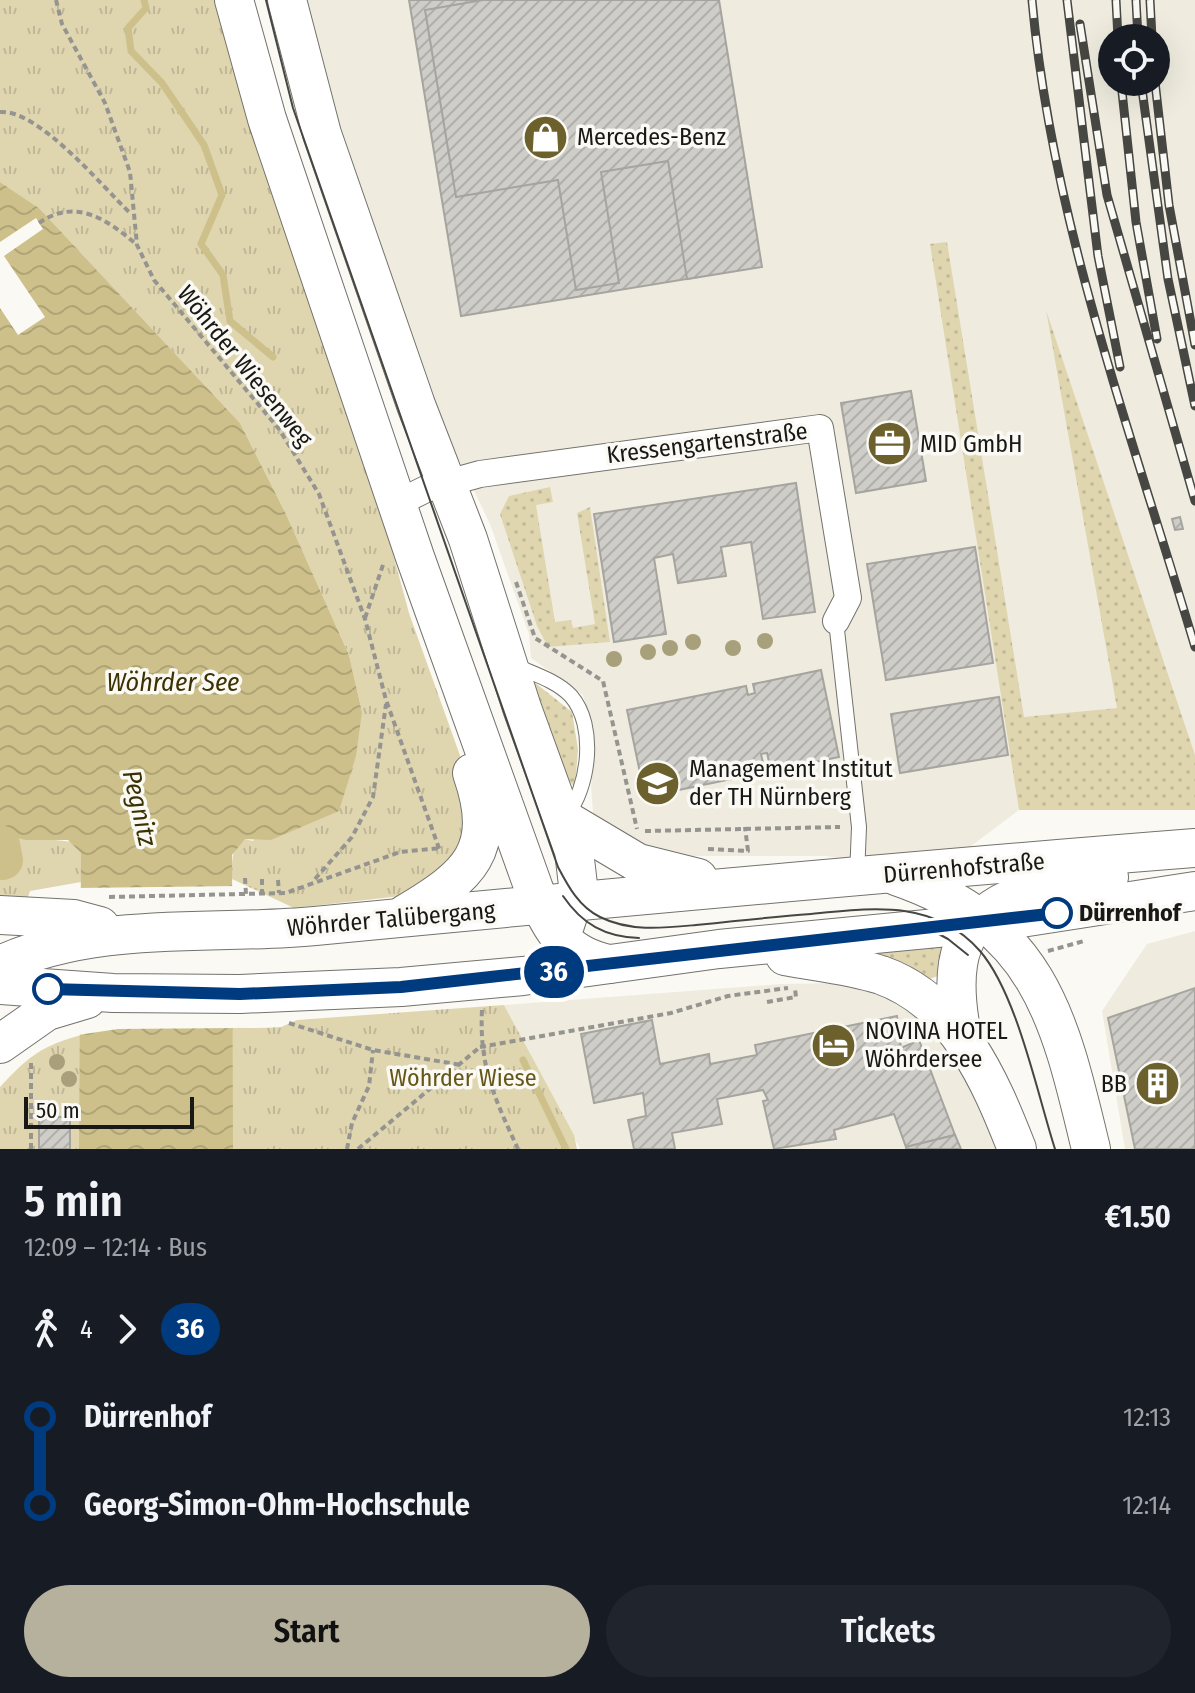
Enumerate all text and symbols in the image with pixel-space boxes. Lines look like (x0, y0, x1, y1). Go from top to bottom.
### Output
map controls (1098, 24, 1170, 96)
button: locate (1098, 24, 1170, 96)
shop icon: Mercedes-Benz (522, 113, 570, 161)
place label: Mercedes-Benz (577, 123, 726, 151)
street label: Wöhrder Wiesenweg (172, 280, 319, 453)
street label: Kressengartenstraße (605, 417, 809, 469)
office icon: MID GmbH (865, 420, 913, 468)
place label: MID GmbH (920, 430, 1022, 458)
water label: Wöhrder See (107, 667, 239, 698)
place label: Management Institut der TH Nürnberg (689, 755, 893, 811)
school or university icon: Management Institut der TH Nürnberg (634, 759, 682, 807)
water label: Pegnitz (116, 767, 163, 850)
street label: Dürrenhofstraße (882, 847, 1046, 889)
street label: Wöhrder Talübergang (286, 896, 497, 942)
marker: Dürrenhof (1042, 898, 1072, 928)
place label: Dürrenhof (1079, 899, 1183, 927)
line badge: 36 (518, 946, 590, 998)
text: 36 (540, 955, 568, 988)
unlabelled marker (33, 974, 63, 1004)
place label: NOVINA HOTEL Wöhrdersee (865, 1017, 1008, 1073)
hotel icon: NOVINA HOTEL Wöhrdersee (810, 1021, 858, 1069)
building icon: BB (1134, 1060, 1182, 1108)
park label: Wöhrder Wiese (389, 1064, 537, 1092)
place label: BB (1101, 1070, 1127, 1098)
scale bar (24, 1093, 194, 1129)
text: 50 m (36, 1097, 80, 1124)
text: 5 min (24, 1175, 123, 1228)
text: €1.50 (1105, 1199, 1171, 1235)
text: 12:09 – 12:14 · Bus (24, 1232, 207, 1263)
icon: walk (24, 1307, 68, 1351)
icon: forward (105, 1307, 149, 1351)
text: 36 (177, 1312, 204, 1345)
text: 4 (80, 1314, 93, 1345)
text: Dürrenhof (84, 1399, 211, 1435)
text: 12:13 (1123, 1402, 1171, 1433)
text: Georg-Simon-Ohm-Hochschule (84, 1487, 470, 1523)
text: 12:14 (1122, 1490, 1171, 1521)
button: Start (24, 1585, 590, 1677)
button: Tickets (606, 1585, 1171, 1677)

